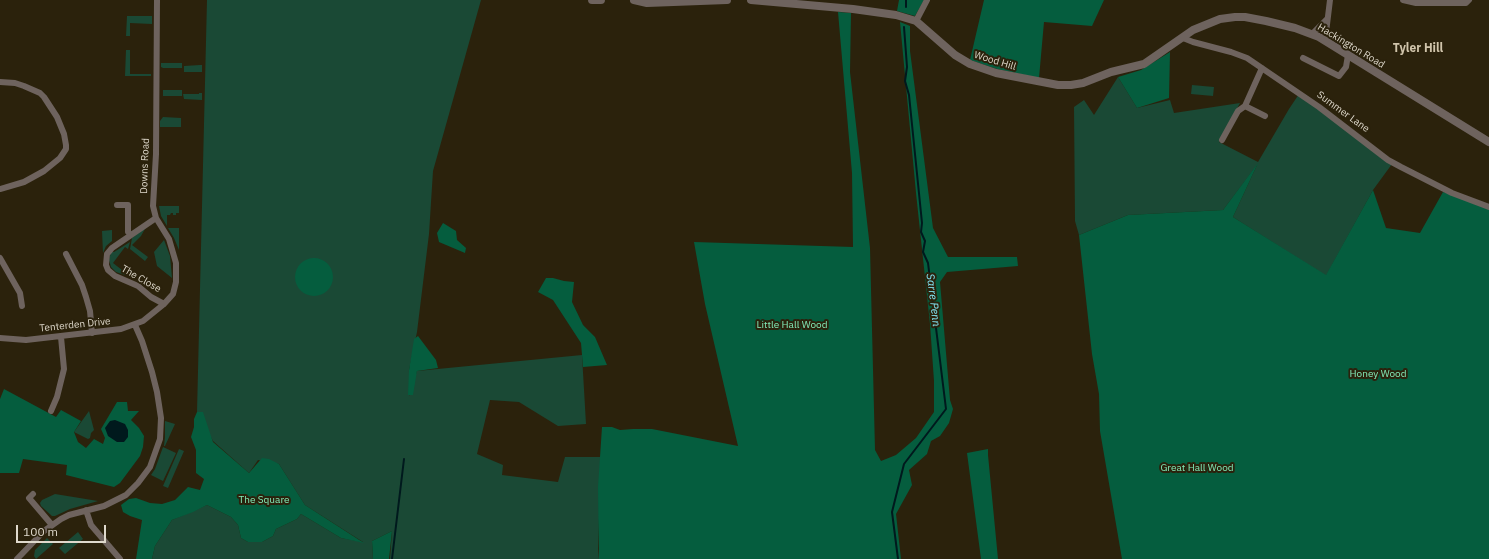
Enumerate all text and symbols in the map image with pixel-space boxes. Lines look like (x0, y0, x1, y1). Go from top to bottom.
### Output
street label: Hackington Road (1315, 21, 1387, 71)
district label: Tyler Hill (1393, 42, 1443, 56)
street label: Wood Hill (973, 49, 1017, 73)
street label: Summer Lane (1314, 89, 1372, 135)
street label: Downs Road (138, 138, 152, 194)
street label: The Close (119, 263, 163, 295)
water label: Sarre Penn (923, 273, 943, 327)
street label: Tenterden Drive (39, 315, 111, 335)
park label: Little Hall Wood (757, 319, 827, 331)
park label: Honey Wood (1350, 368, 1406, 380)
park label: Great Hall Wood (1160, 462, 1234, 474)
park label: The Square (239, 494, 289, 506)
scale bar (18, 517, 108, 543)
text: 100 m (23, 524, 58, 539)

